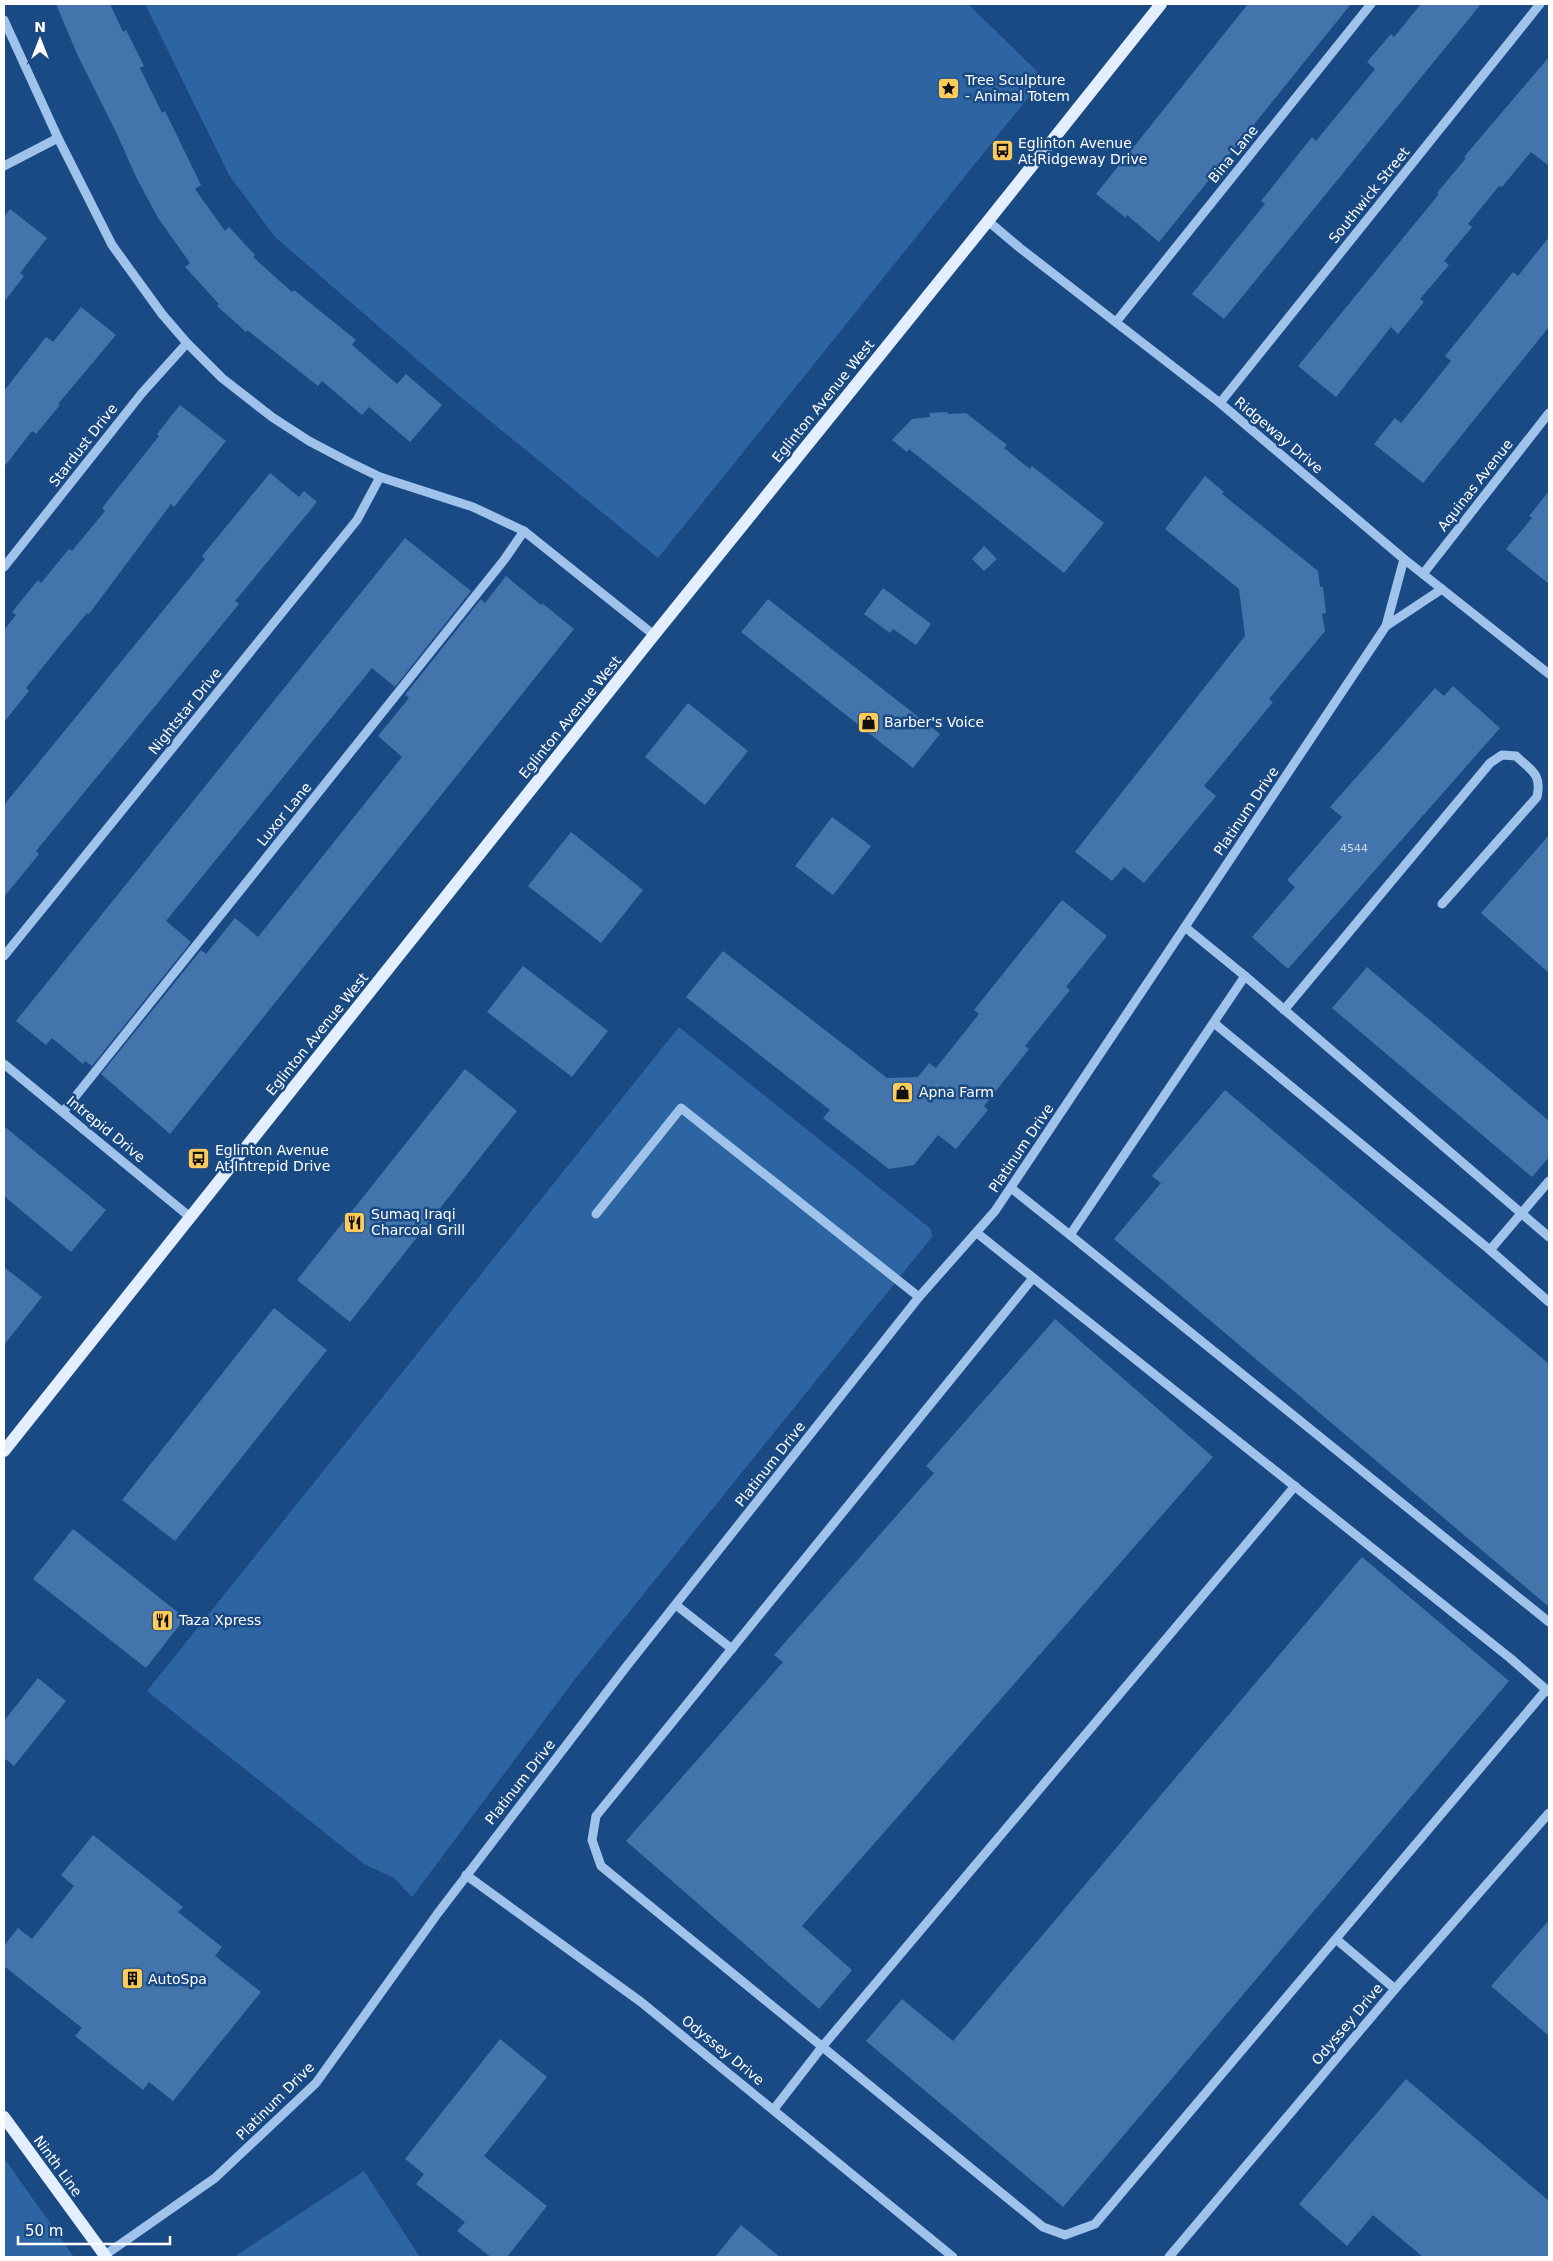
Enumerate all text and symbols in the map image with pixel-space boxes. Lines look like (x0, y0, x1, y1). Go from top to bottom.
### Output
north arrow (15, 15, 65, 65)
text: N (34, 19, 46, 35)
place label: Tree Sculpture - Animal Totem (964, 72, 1070, 104)
place icon: Tree Sculpture - Animal Totem (937, 76, 961, 100)
street label: Bina Lane (1205, 122, 1261, 186)
place label: Eglinton Avenue At Ridgeway Drive (1018, 135, 1147, 167)
bus stop icon: Eglinton Avenue At Ridgeway Drive (990, 139, 1014, 163)
street label: Southwick Street (1325, 143, 1413, 246)
street label: Eglinton Avenue West (769, 336, 878, 465)
street label: Ridgeway Drive (1232, 393, 1326, 477)
street label: Stardust Drive (46, 400, 120, 490)
street label: Aquinas Avenue (1434, 436, 1516, 534)
street label: Eglinton Avenue West (516, 652, 625, 781)
street label: Nightstar Drive (145, 665, 225, 757)
shop icon: Barber's Voice (856, 710, 880, 734)
place label: Barber's Voice (884, 714, 984, 730)
street label: Platinum Drive (1210, 764, 1282, 858)
street label: Luxor Lane (254, 779, 314, 849)
house number: 4544 (1340, 842, 1368, 855)
street label: Eglinton Avenue West (263, 969, 372, 1098)
shop icon: Apna Farm (891, 1080, 915, 1104)
place label: Apna Farm (919, 1084, 994, 1100)
street label: Intrepid Drive (64, 1093, 148, 1165)
street label: Platinum Drive (985, 1101, 1057, 1195)
place label: Eglinton Avenue At Intrepid Drive (215, 1142, 330, 1174)
bus stop icon: Eglinton Avenue At Intrepid Drive (187, 1146, 211, 1170)
place label: Sumaq Iraqi Charcoal Grill (371, 1206, 465, 1238)
restaurant icon: Sumaq Iraqi Charcoal Grill (343, 1210, 367, 1234)
street label: Platinum Drive (732, 1418, 808, 1510)
restaurant icon: Taza Xpress (151, 1608, 175, 1632)
place label: Taza Xpress (178, 1612, 261, 1628)
street label: Platinum Drive (482, 1736, 558, 1828)
building icon: AutoSpa (120, 1967, 144, 1991)
place label: AutoSpa (148, 1971, 207, 1987)
street label: Odyssey Drive (1308, 1980, 1386, 2068)
street label: Odyssey Drive (679, 2012, 767, 2088)
street label: Platinum Drive (233, 2059, 317, 2143)
street label: Ninth Line (31, 2132, 85, 2200)
scale bar (18, 2214, 170, 2246)
text: 50 m (25, 2222, 63, 2240)

